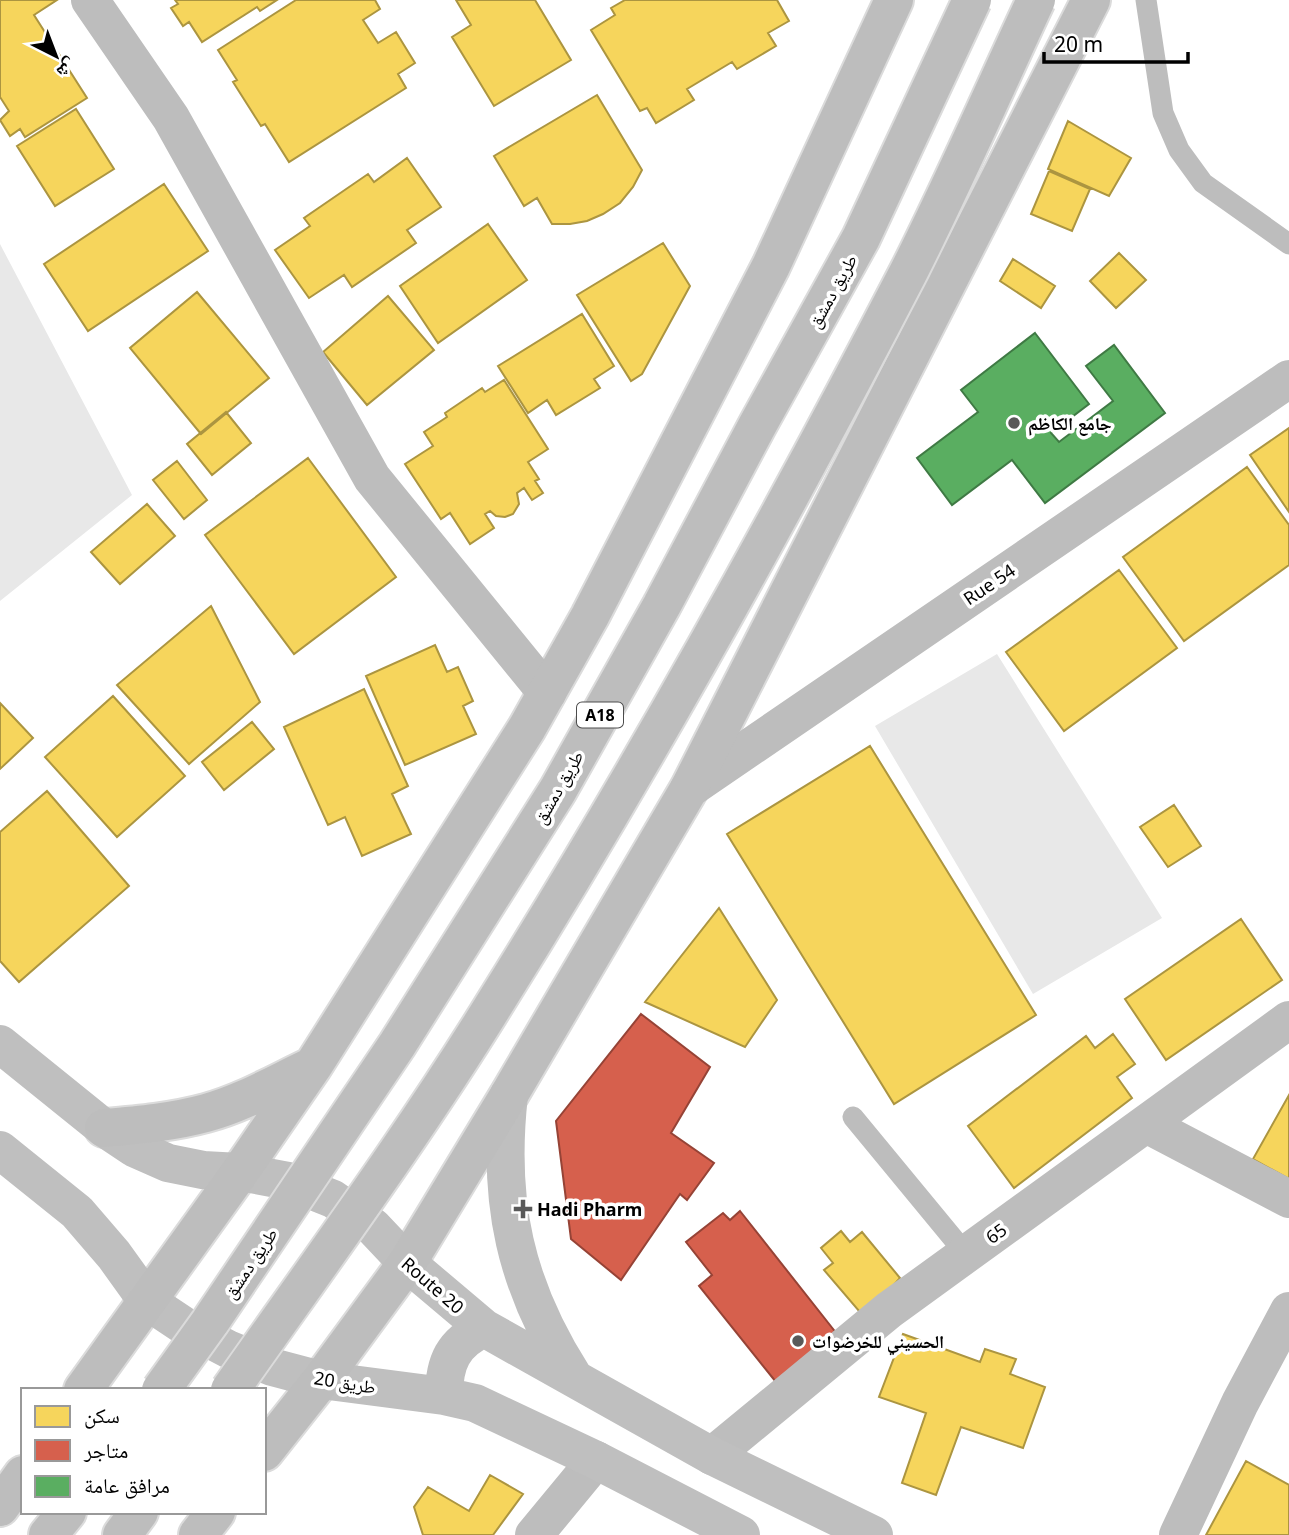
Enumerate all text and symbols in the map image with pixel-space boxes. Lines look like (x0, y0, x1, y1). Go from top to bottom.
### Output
north arrow (21, 21, 91, 91)
scale bar (1044, 21, 1188, 65)
text: 20 m (1054, 30, 1103, 58)
text: ش (51, 52, 84, 85)
street label: طريق دمشق (802, 250, 862, 332)
place label: جامع الكاظم (1028, 411, 1112, 436)
marker: جامع الكاظم (1006, 415, 1022, 431)
street label: Rue 54 (958, 558, 1020, 610)
road number: A18 (577, 702, 623, 728)
street label: طريق دمشق (527, 746, 589, 828)
place label: Hadi Pharm (537, 1197, 642, 1221)
marker: Hadi Pharm (515, 1201, 531, 1217)
street label: 65 (981, 1217, 1011, 1249)
street label: طريق دمشق (217, 1223, 283, 1303)
street label: Route 20 (397, 1251, 469, 1319)
place label: الحسيني للخرضوات (812, 1329, 944, 1356)
marker: الحسيني للخرضوات (790, 1333, 806, 1349)
street label: طريق 20 (312, 1365, 378, 1399)
legend (21, 1388, 266, 1514)
text: سكن (84, 1401, 120, 1429)
text: متاجر (83, 1436, 128, 1464)
text: مرافق عامة (84, 1471, 170, 1499)

